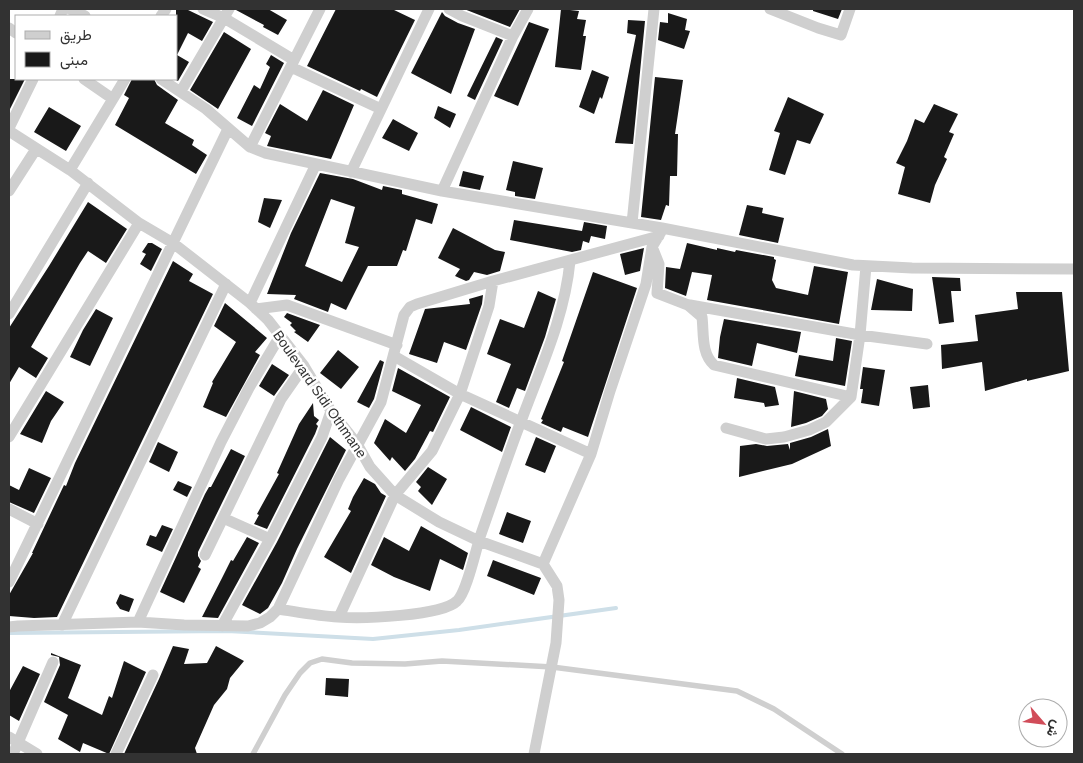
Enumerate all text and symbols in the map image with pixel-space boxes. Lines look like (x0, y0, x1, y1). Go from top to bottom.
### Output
legend (15, 15, 178, 80)
text: طريق (60, 26, 92, 45)
text: مبنى (60, 51, 88, 70)
street label: Boulevard Sidi Othmane (270, 327, 370, 461)
north arrow (1018, 698, 1068, 748)
text: ش (1043, 717, 1065, 740)

